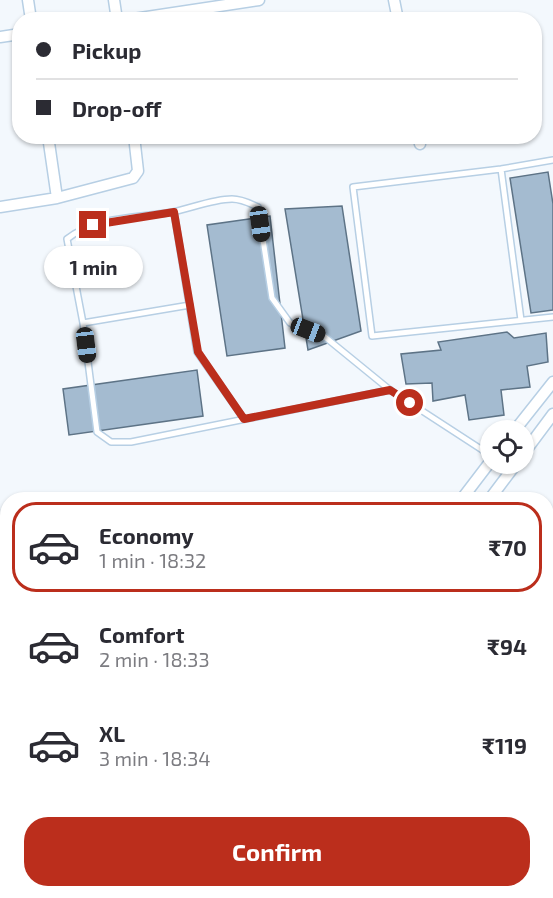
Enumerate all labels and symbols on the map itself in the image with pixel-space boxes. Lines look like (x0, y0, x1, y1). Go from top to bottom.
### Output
car (249, 205, 271, 243)
route end (79, 211, 106, 238)
callout: 1 min (44, 246, 142, 288)
car (288, 315, 328, 345)
car (75, 326, 97, 364)
route start (396, 389, 423, 416)

